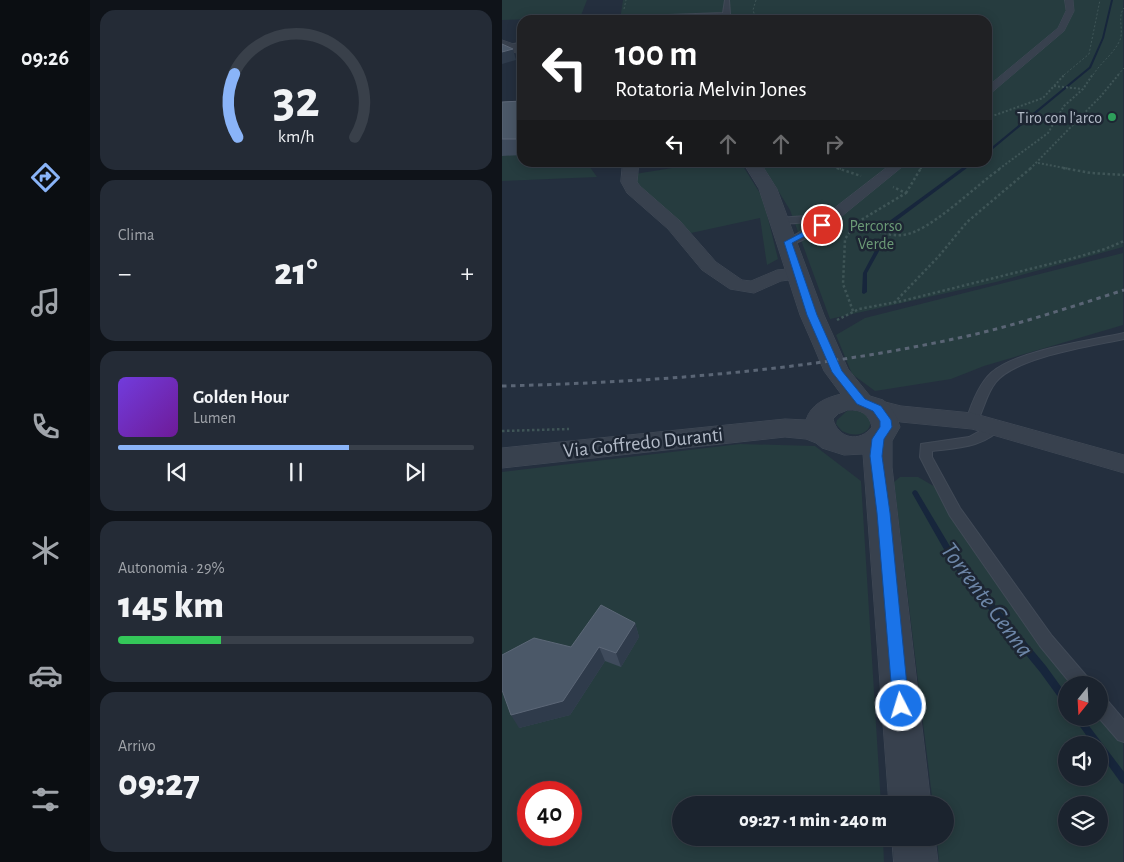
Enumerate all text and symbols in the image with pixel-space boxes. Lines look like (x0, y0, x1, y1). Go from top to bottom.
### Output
icon: left (532, 35, 597, 100)
text: 100 m (615, 37, 698, 72)
text: 09:26 (21, 47, 69, 69)
text: 32 (273, 74, 319, 126)
text: Rotatoria Melvin Jones (615, 78, 807, 100)
place label: Tiro con l'arco (1017, 110, 1102, 126)
marker: Tiro con l'arco (1106, 111, 1118, 123)
text: km/h (278, 128, 314, 146)
icon: left (661, 130, 689, 158)
icon: ahead (714, 130, 742, 158)
icon: ahead (767, 130, 795, 158)
icon: right (820, 130, 848, 158)
icon: directions (28, 160, 63, 195)
pin (801, 204, 843, 246)
icon: arrive (808, 211, 836, 239)
park label: Percorso Verde (850, 218, 903, 252)
text: Clima (118, 227, 154, 243)
text: 21° (274, 254, 318, 292)
text: − (118, 260, 131, 288)
text: + (461, 260, 474, 288)
icon: music (28, 285, 63, 320)
text: Golden Hour (193, 388, 289, 407)
icon: phone (28, 409, 63, 444)
text: Lumen (193, 410, 236, 426)
street label: Via Goffredo Duranti (562, 425, 724, 461)
icon: previous (163, 458, 191, 486)
icon: pause (282, 458, 310, 486)
icon: next (401, 458, 429, 486)
icon: climate (28, 533, 63, 568)
water label: Torrente Genna (936, 538, 1038, 662)
text: Autonomia · 29% (118, 560, 225, 576)
text: 145 km (118, 587, 224, 625)
icon: car (28, 658, 63, 693)
north arrow (1058, 676, 1108, 726)
map controls (1058, 676, 1108, 846)
position arrow (874, 679, 926, 731)
button: sound (1058, 736, 1108, 786)
text: Arrivo (118, 738, 156, 754)
text: 09:27 (118, 765, 200, 803)
speed limit sign: 40 (517, 781, 582, 846)
icon: filters (28, 782, 63, 817)
button: layers (1058, 796, 1108, 846)
text: 09:27 · 1 min · 240 m (739, 811, 887, 830)

